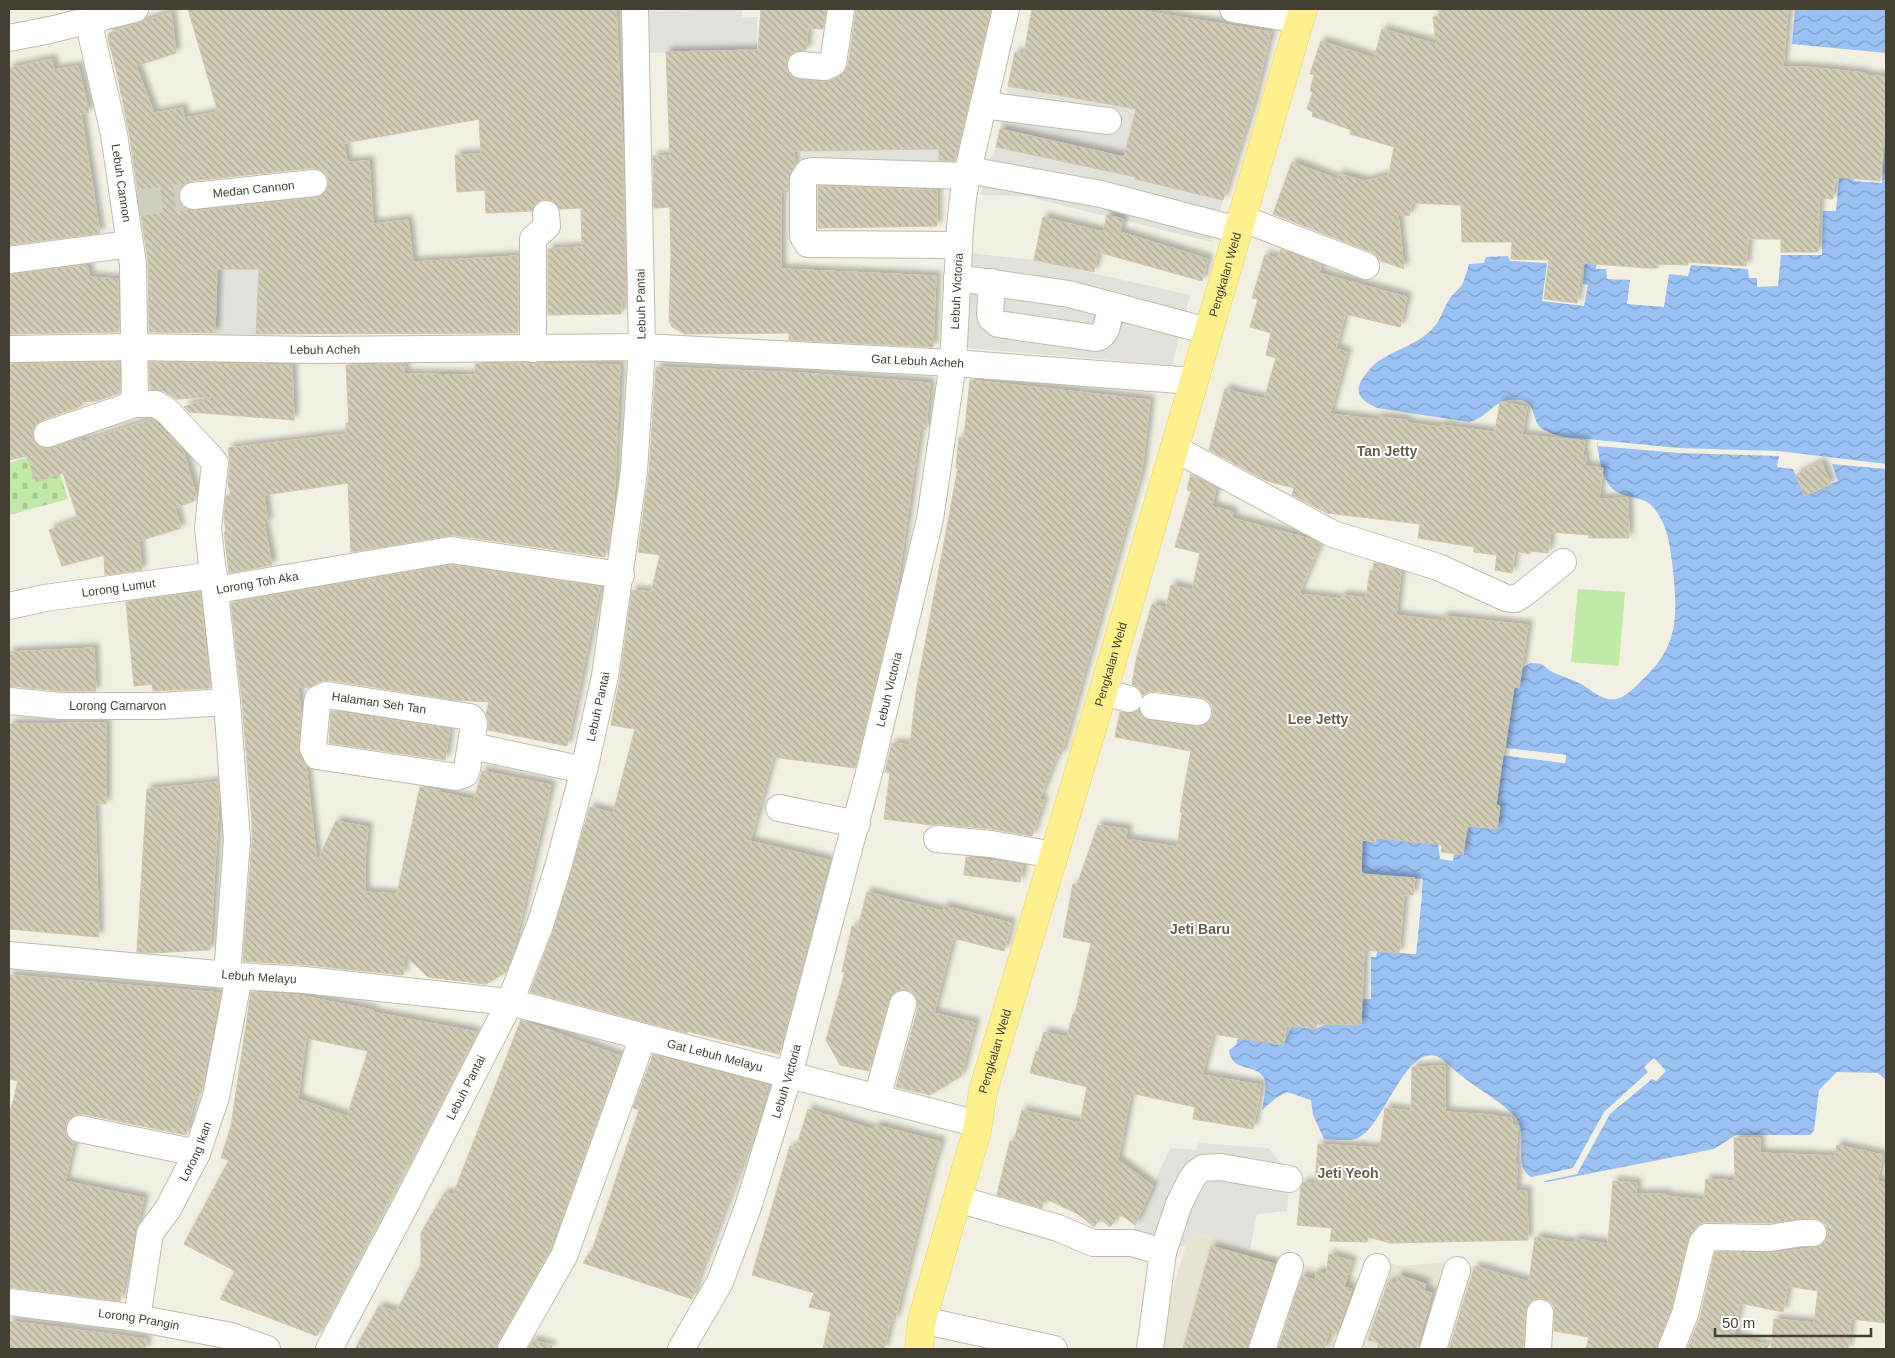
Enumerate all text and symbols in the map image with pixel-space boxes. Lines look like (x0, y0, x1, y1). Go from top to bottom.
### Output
street label: Lebuh Cannon (109, 143, 134, 223)
street label: Medan Cannon (212, 178, 295, 201)
street label: Pengkalan Weld (1206, 231, 1244, 318)
street label: Lebuh Victoria (948, 252, 966, 330)
street label: Lebuh Pantai (633, 269, 649, 339)
street label: Lebuh Acheh (290, 343, 360, 357)
street label: Gat Lebuh Acheh (871, 352, 964, 371)
district label: Tan Jetty (1357, 443, 1417, 459)
street label: Lorong Toh Aka (215, 569, 300, 597)
street label: Lorong Lumut (81, 576, 157, 600)
street label: Pengkalan Weld (1092, 620, 1130, 708)
street label: Lebuh Victoria (873, 650, 905, 728)
street label: Lebuh Pantai (584, 671, 612, 743)
street label: Halaman Seh Tan (331, 689, 427, 717)
street label: Lorong Carnarvon (69, 699, 167, 713)
district label: Lee Jetty (1288, 711, 1349, 727)
district label: Jeti Baru (1170, 921, 1230, 937)
street label: Lebuh Melayu (221, 967, 297, 986)
street label: Pengkalan Weld (976, 1007, 1014, 1095)
street label: Gat Lebuh Melayu (666, 1036, 764, 1075)
street label: Lebuh Victoria (769, 1042, 804, 1120)
street label: Lebuh Pantai (443, 1053, 488, 1122)
street label: Lorong Ikan (177, 1120, 214, 1184)
district label: Jeti Yeoh (1317, 1165, 1379, 1181)
street label: Lorong Prangin (97, 1306, 181, 1333)
scale bar (1715, 1306, 1871, 1338)
text: 50 m (1722, 1314, 1755, 1331)

